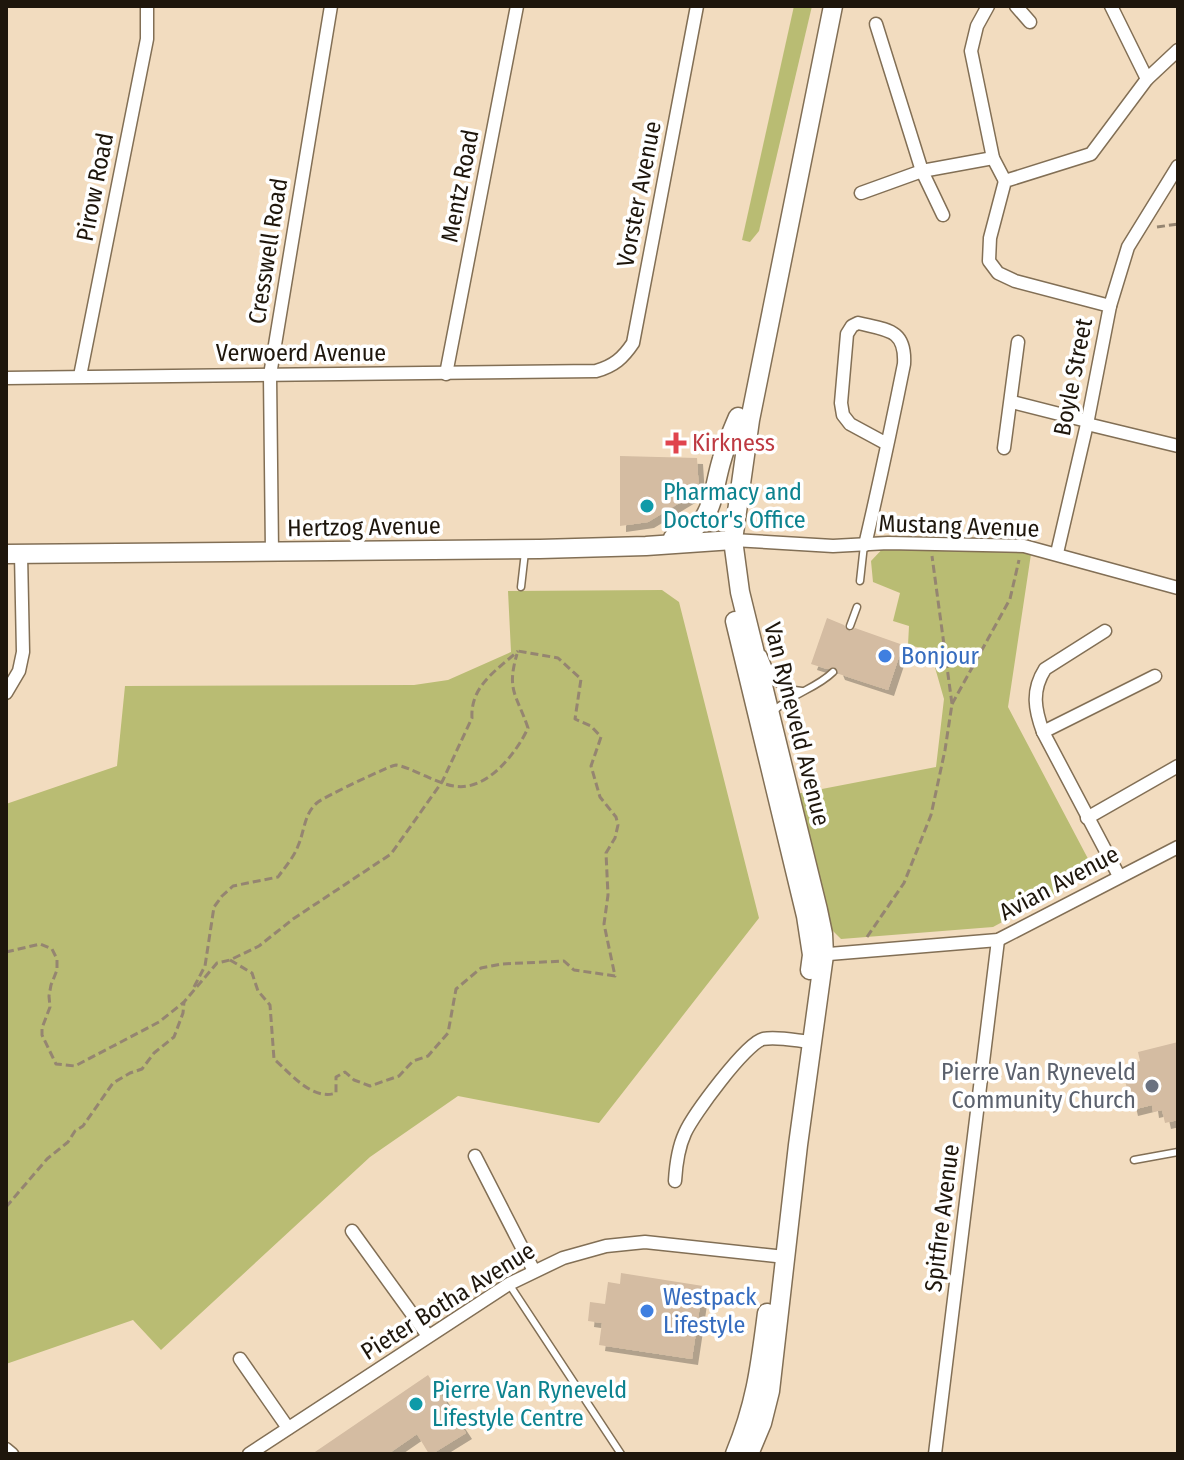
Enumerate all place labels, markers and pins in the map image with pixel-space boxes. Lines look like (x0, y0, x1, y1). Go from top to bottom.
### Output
place label: Kirkness (692, 429, 775, 457)
marker: Kirkness (667, 434, 685, 452)
place label: Pharmacy and Doctor's Office (663, 478, 806, 534)
marker: Pharmacy and Doctor's Office (638, 497, 656, 515)
place label: Bonjour (901, 642, 980, 670)
marker: Bonjour (876, 647, 894, 665)
place label: Pierre Van Ryneveld Community Church (941, 1058, 1136, 1114)
marker: Pierre Van Ryneveld Community Church (1143, 1077, 1161, 1095)
place label: Westpack Lifestyle (663, 1283, 757, 1339)
marker: Westpack Lifestyle (638, 1302, 656, 1320)
place label: Pierre Van Ryneveld Lifestyle Centre (432, 1376, 627, 1432)
marker: Pierre Van Ryneveld Lifestyle Centre (407, 1395, 425, 1413)

